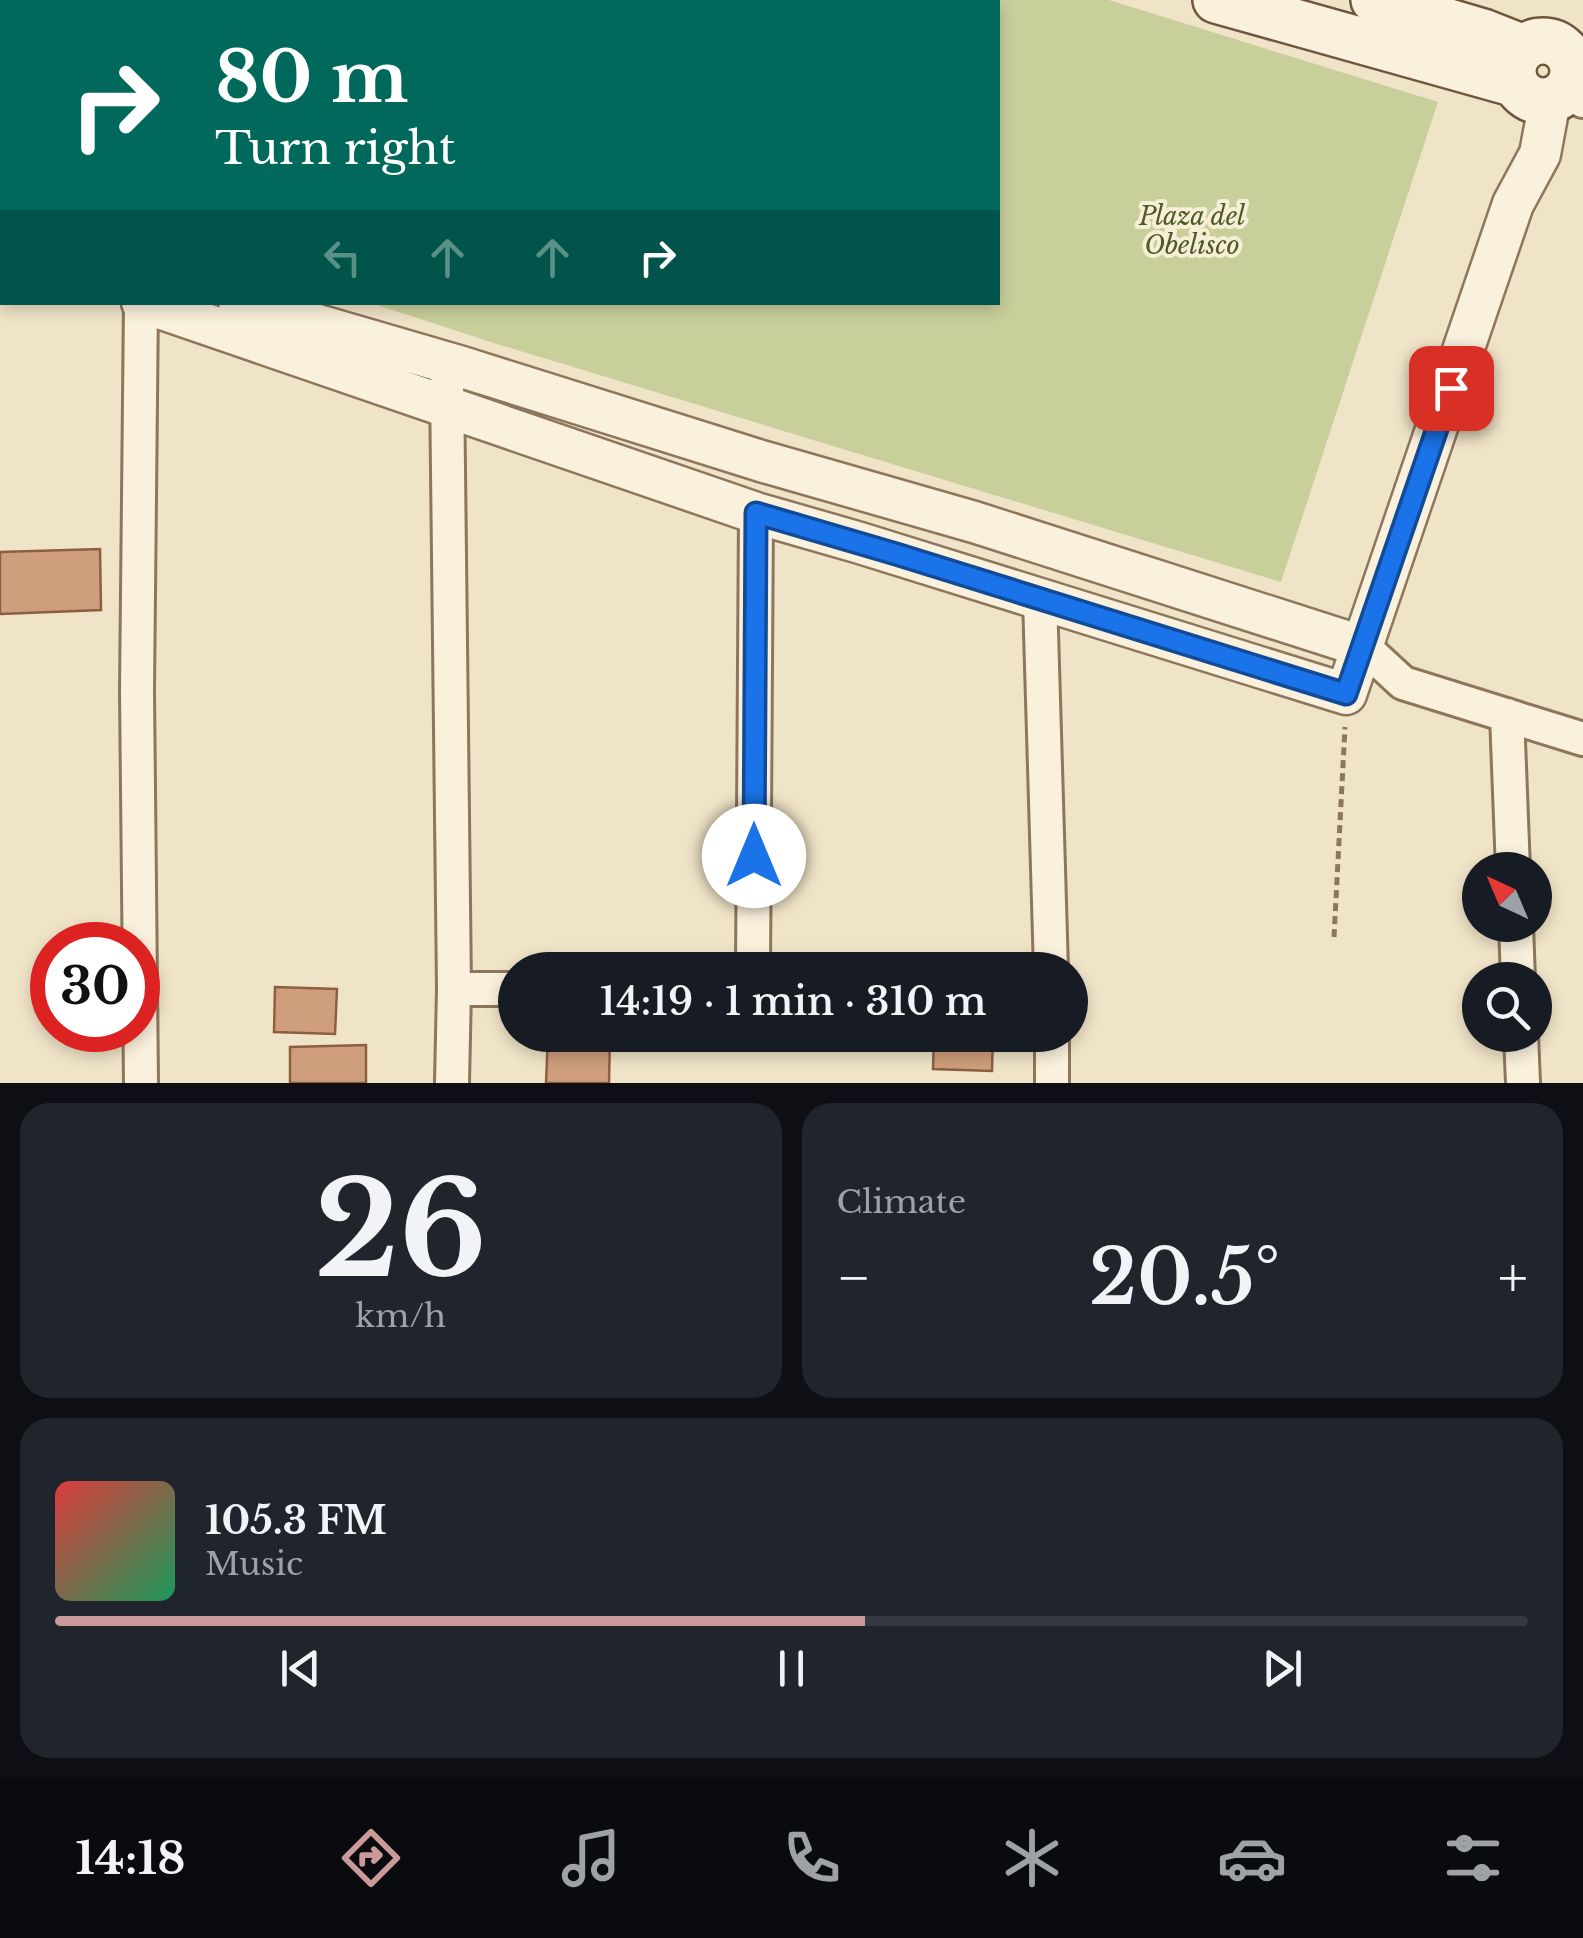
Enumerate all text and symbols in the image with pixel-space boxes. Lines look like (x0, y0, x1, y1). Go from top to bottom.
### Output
text: 80 m (215, 34, 408, 121)
icon: right (50, 40, 180, 170)
text: Turn right (215, 120, 456, 176)
park label: Plaza del Obelisco (1138, 201, 1245, 261)
icon: left (315, 230, 370, 285)
icon: ahead (420, 230, 475, 285)
icon: ahead (525, 230, 580, 285)
icon: right (630, 230, 685, 285)
pin (1409, 346, 1494, 431)
icon: arrive (1424, 361, 1479, 416)
position arrow (702, 804, 806, 908)
north arrow (1462, 852, 1552, 942)
map controls (1462, 852, 1552, 1052)
speed limit sign: 30 (30, 922, 160, 1052)
button: search (1462, 962, 1552, 1052)
text: 14:19 · 1 min · 310 m (600, 978, 986, 1025)
text: 26 (315, 1150, 487, 1311)
text: Climate (837, 1182, 966, 1222)
text: 20.5° (1089, 1231, 1280, 1324)
text: − (837, 1244, 871, 1312)
text: + (1498, 1244, 1528, 1312)
text: km/h (355, 1296, 446, 1336)
text: 105.3 FM (205, 1497, 387, 1544)
text: Music (205, 1544, 303, 1584)
icon: previous (273, 1641, 328, 1696)
icon: pause (764, 1641, 819, 1696)
icon: next (1255, 1641, 1310, 1696)
icon: directions (336, 1823, 406, 1893)
icon: music (556, 1823, 626, 1893)
icon: phone (777, 1823, 847, 1893)
icon: climate (997, 1823, 1067, 1893)
icon: car (1217, 1823, 1287, 1893)
icon: filters (1438, 1823, 1508, 1893)
text: 14:18 (75, 1830, 186, 1886)

